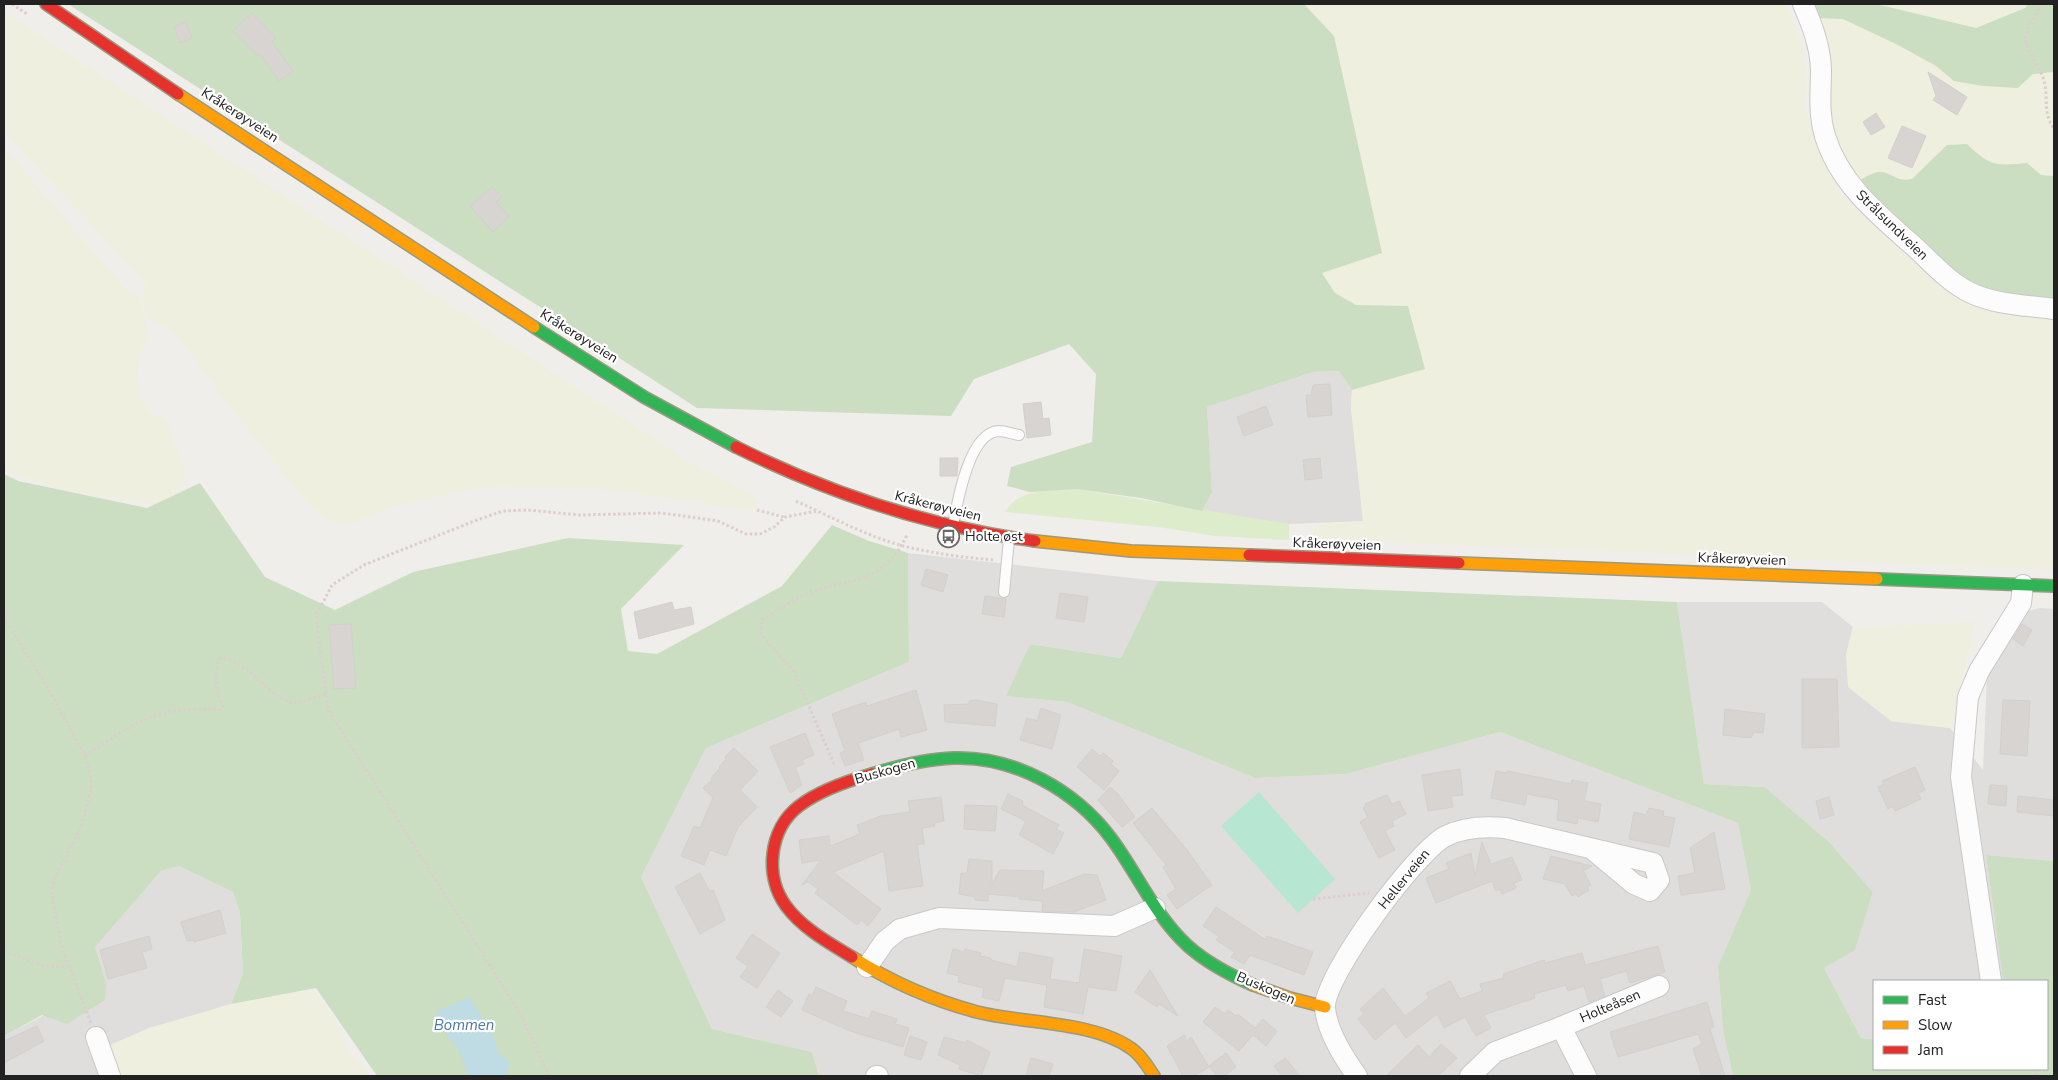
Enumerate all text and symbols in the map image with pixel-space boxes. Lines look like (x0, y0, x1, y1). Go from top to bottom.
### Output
street label: Kråkerøyveien (198, 83, 282, 147)
street label: Strålsundveien (1852, 186, 1932, 264)
street label: Kråkerøyveien (536, 304, 622, 368)
street label: Kråkerøyveien (893, 486, 983, 526)
bus stop icon: Holte øst (937, 524, 961, 548)
place label: Holte øst (965, 527, 1023, 546)
street label: Kråkerøyveien (1292, 533, 1382, 555)
street label: Kråkerøyveien (1697, 548, 1787, 570)
street label: Buskogen (852, 753, 918, 789)
street label: Hellerveien (1374, 845, 1434, 913)
street label: Buskogen (1234, 967, 1298, 1009)
legend (1873, 980, 2048, 1070)
street label: Holteåsen (1577, 985, 1643, 1027)
text: Fast (1918, 990, 1947, 1010)
water label: Bommen (434, 1015, 494, 1035)
text: Slow (1918, 1015, 1953, 1035)
text: Jam (1917, 1040, 1944, 1060)

